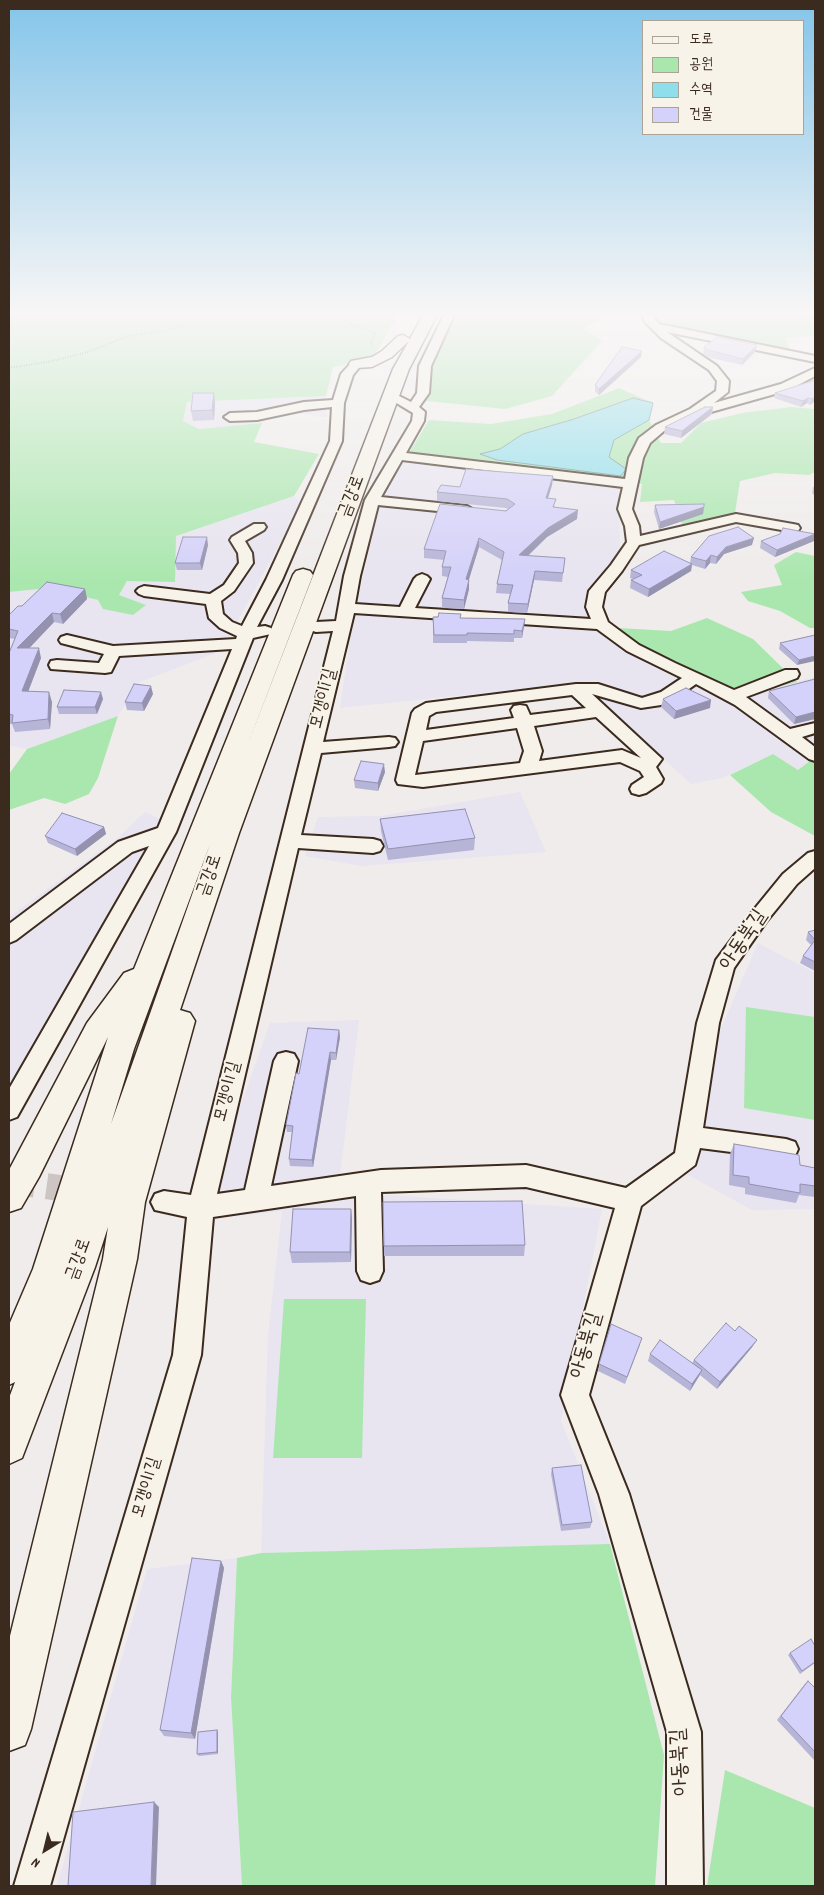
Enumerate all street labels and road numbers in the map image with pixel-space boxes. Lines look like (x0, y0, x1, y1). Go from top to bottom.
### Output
street label: 금강로 (335, 473, 371, 521)
street label: 모갱이1길 (307, 666, 343, 732)
street label: 금강로 (194, 852, 228, 900)
street label: 아동북길 (716, 906, 774, 976)
street label: 모갱이1길 (211, 1059, 247, 1125)
street label: 금강로 (62, 1236, 98, 1284)
street label: 아동북길 (567, 1310, 609, 1382)
street label: 모갱이1길 (129, 1455, 167, 1521)
street label: 아동북길 (668, 1728, 696, 1796)

